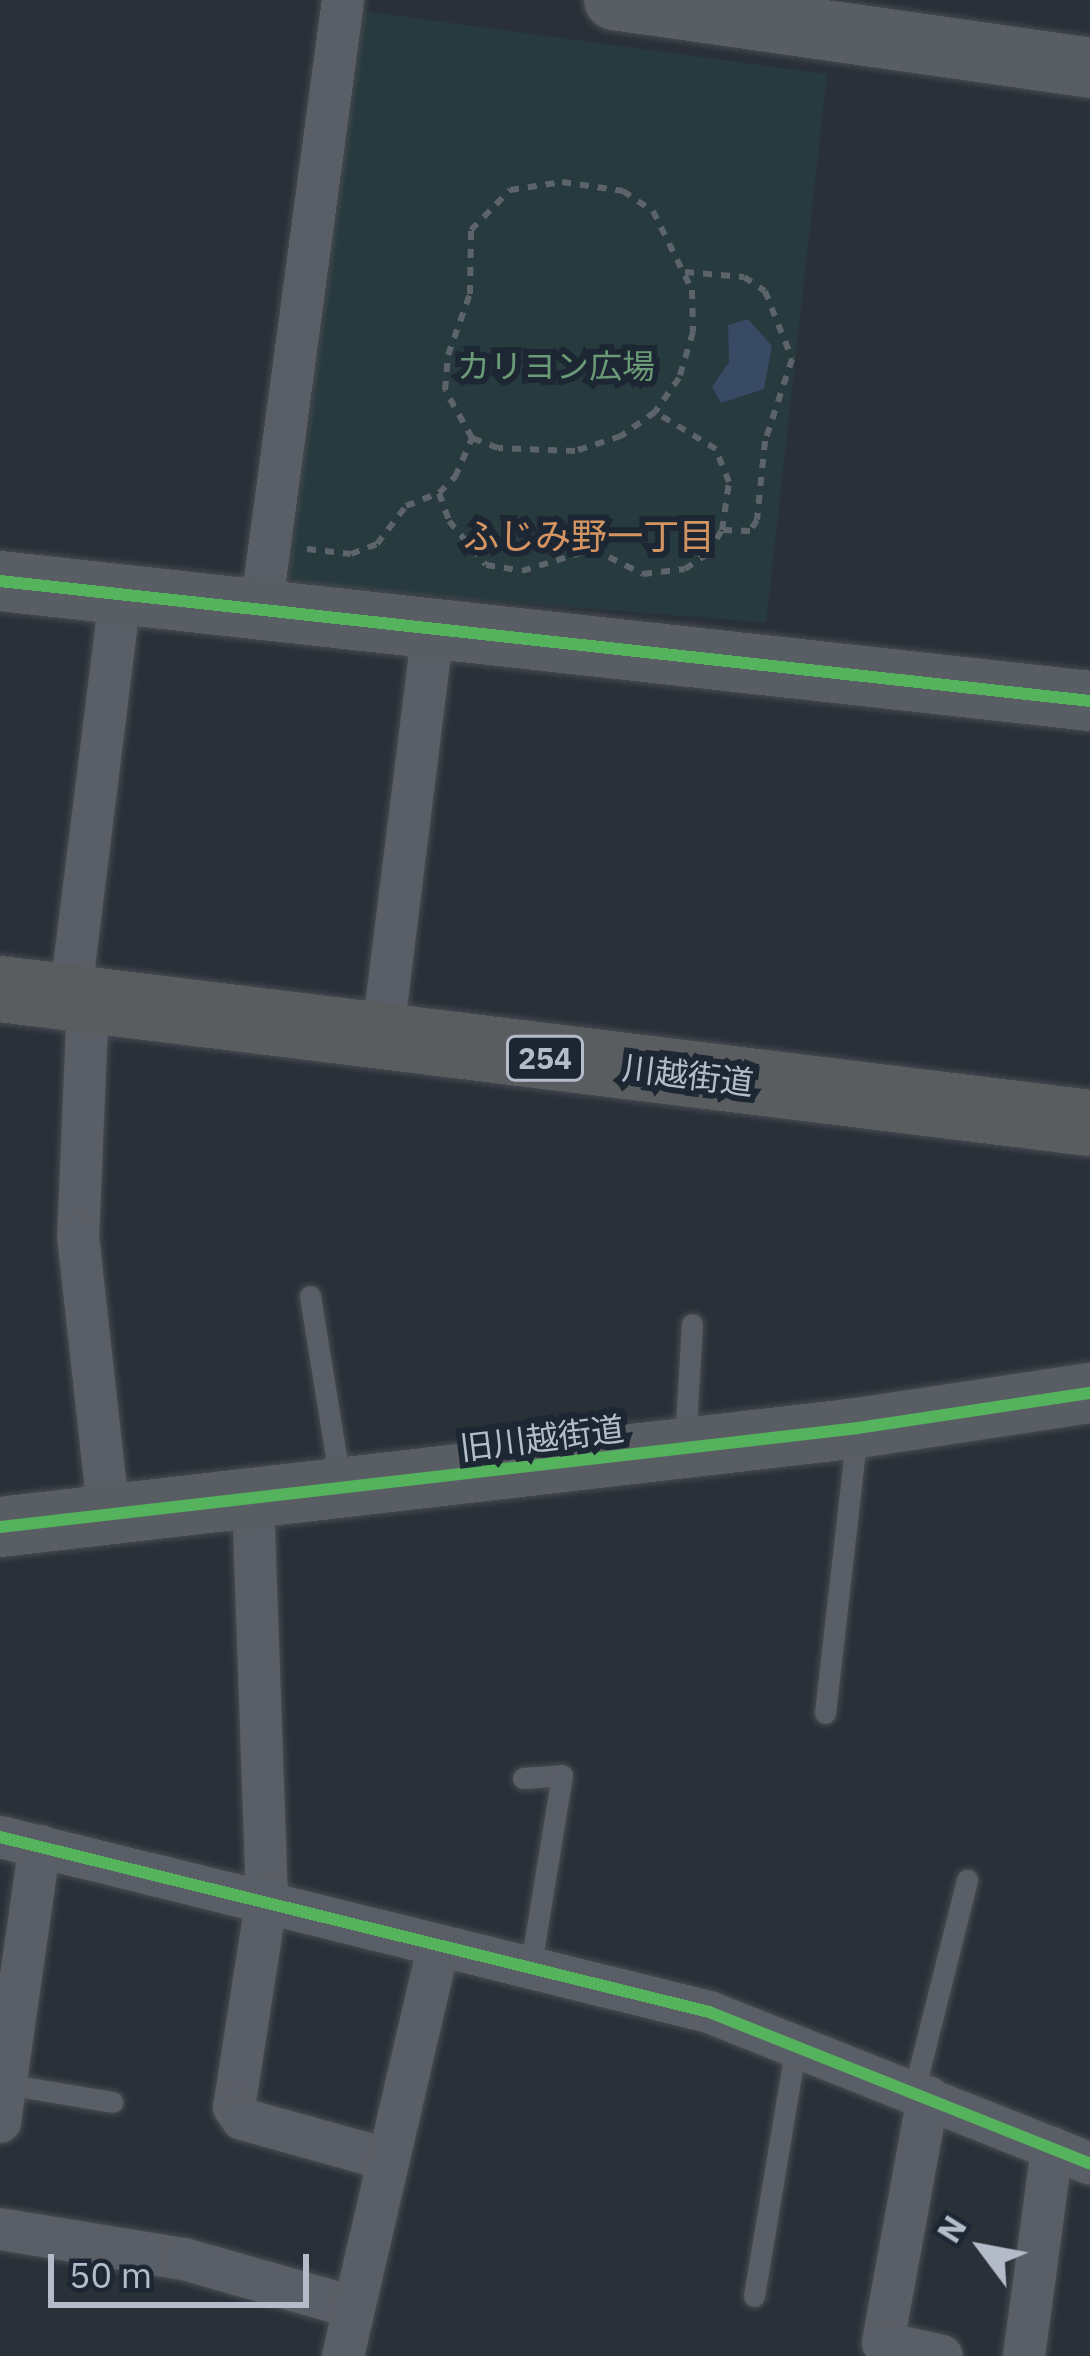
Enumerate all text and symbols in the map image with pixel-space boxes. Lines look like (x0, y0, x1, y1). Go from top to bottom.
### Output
park label: カリヨン広場 (457, 346, 655, 386)
district label: ふじみ野一丁目 (463, 514, 715, 558)
road number: 254 (506, 1034, 584, 1082)
street label: 川越街道 (620, 1047, 756, 1103)
street label: 旧川越街道 (458, 1408, 626, 1468)
north arrow (922, 2188, 1042, 2308)
text: N (926, 2207, 976, 2250)
scale bar (54, 2230, 315, 2304)
text: 50 m (69, 2251, 152, 2298)

